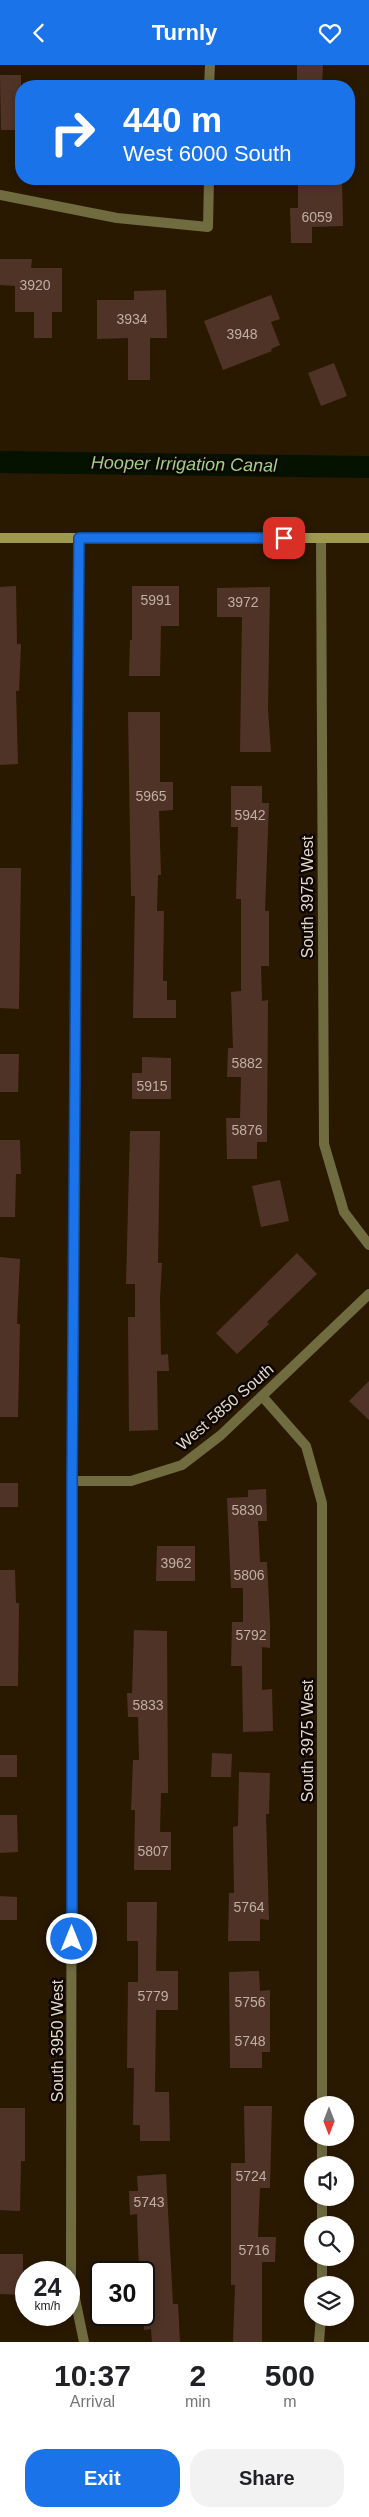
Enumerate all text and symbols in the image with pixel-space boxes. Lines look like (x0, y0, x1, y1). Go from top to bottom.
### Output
icon: back (25, 19, 53, 47)
icon: heart (316, 19, 344, 47)
text: Turnly (152, 20, 217, 45)
icon: right (40, 100, 105, 165)
text: 440 m (123, 100, 222, 139)
text: West 6000 South (123, 141, 291, 166)
house number: 6059 (301, 209, 333, 225)
house number: 3920 (19, 277, 51, 293)
house number: 3934 (116, 311, 148, 327)
house number: 3948 (226, 326, 258, 342)
water label: Hooper Irrigation Canal (91, 452, 278, 476)
pin (263, 517, 305, 559)
icon: arrive (270, 524, 298, 552)
house number: 5991 (140, 592, 172, 608)
house number: 3972 (227, 594, 259, 610)
house number: 5965 (135, 788, 167, 804)
house number: 5942 (234, 807, 266, 823)
street label: South 3975 West (299, 835, 316, 958)
house number: 5882 (231, 1055, 263, 1071)
house number: 5915 (136, 1078, 168, 1094)
house number: 5876 (231, 1122, 263, 1138)
street label: West 5850 South (173, 1360, 277, 1454)
house number: 5830 (231, 1502, 263, 1518)
house number: 3962 (160, 1555, 192, 1571)
house number: 5806 (233, 1567, 265, 1583)
house number: 5792 (235, 1627, 267, 1643)
street label: South 3975 West (299, 1679, 316, 1802)
house number: 5833 (132, 1697, 164, 1713)
house number: 5807 (137, 1843, 169, 1859)
house number: 5764 (233, 1899, 265, 1915)
position arrow (45, 1912, 97, 1964)
street label: South 3950 West (49, 1979, 66, 2102)
house number: 5779 (137, 1988, 169, 2004)
house number: 5756 (234, 1994, 266, 2010)
house number: 5748 (234, 2033, 266, 2049)
north arrow (304, 2096, 354, 2146)
map controls (304, 2096, 354, 2326)
button: sound (304, 2156, 354, 2206)
house number: 5724 (235, 2168, 267, 2184)
house number: 5743 (133, 2194, 165, 2210)
button: search (304, 2216, 354, 2266)
house number: 5716 (238, 2242, 270, 2258)
speed limit sign: 30 (90, 2261, 155, 2326)
text: 24 (34, 2273, 61, 2301)
button: layers (304, 2276, 354, 2326)
text: km/h (34, 2299, 61, 2313)
text: 10:37 (54, 2359, 131, 2392)
text: 2 (189, 2359, 206, 2392)
text: 500 (265, 2359, 315, 2392)
text: Arrival (70, 2393, 115, 2410)
text: min (185, 2393, 211, 2410)
text: m (283, 2393, 296, 2410)
button: Exit (25, 2449, 180, 2507)
button: Share (190, 2449, 344, 2507)

